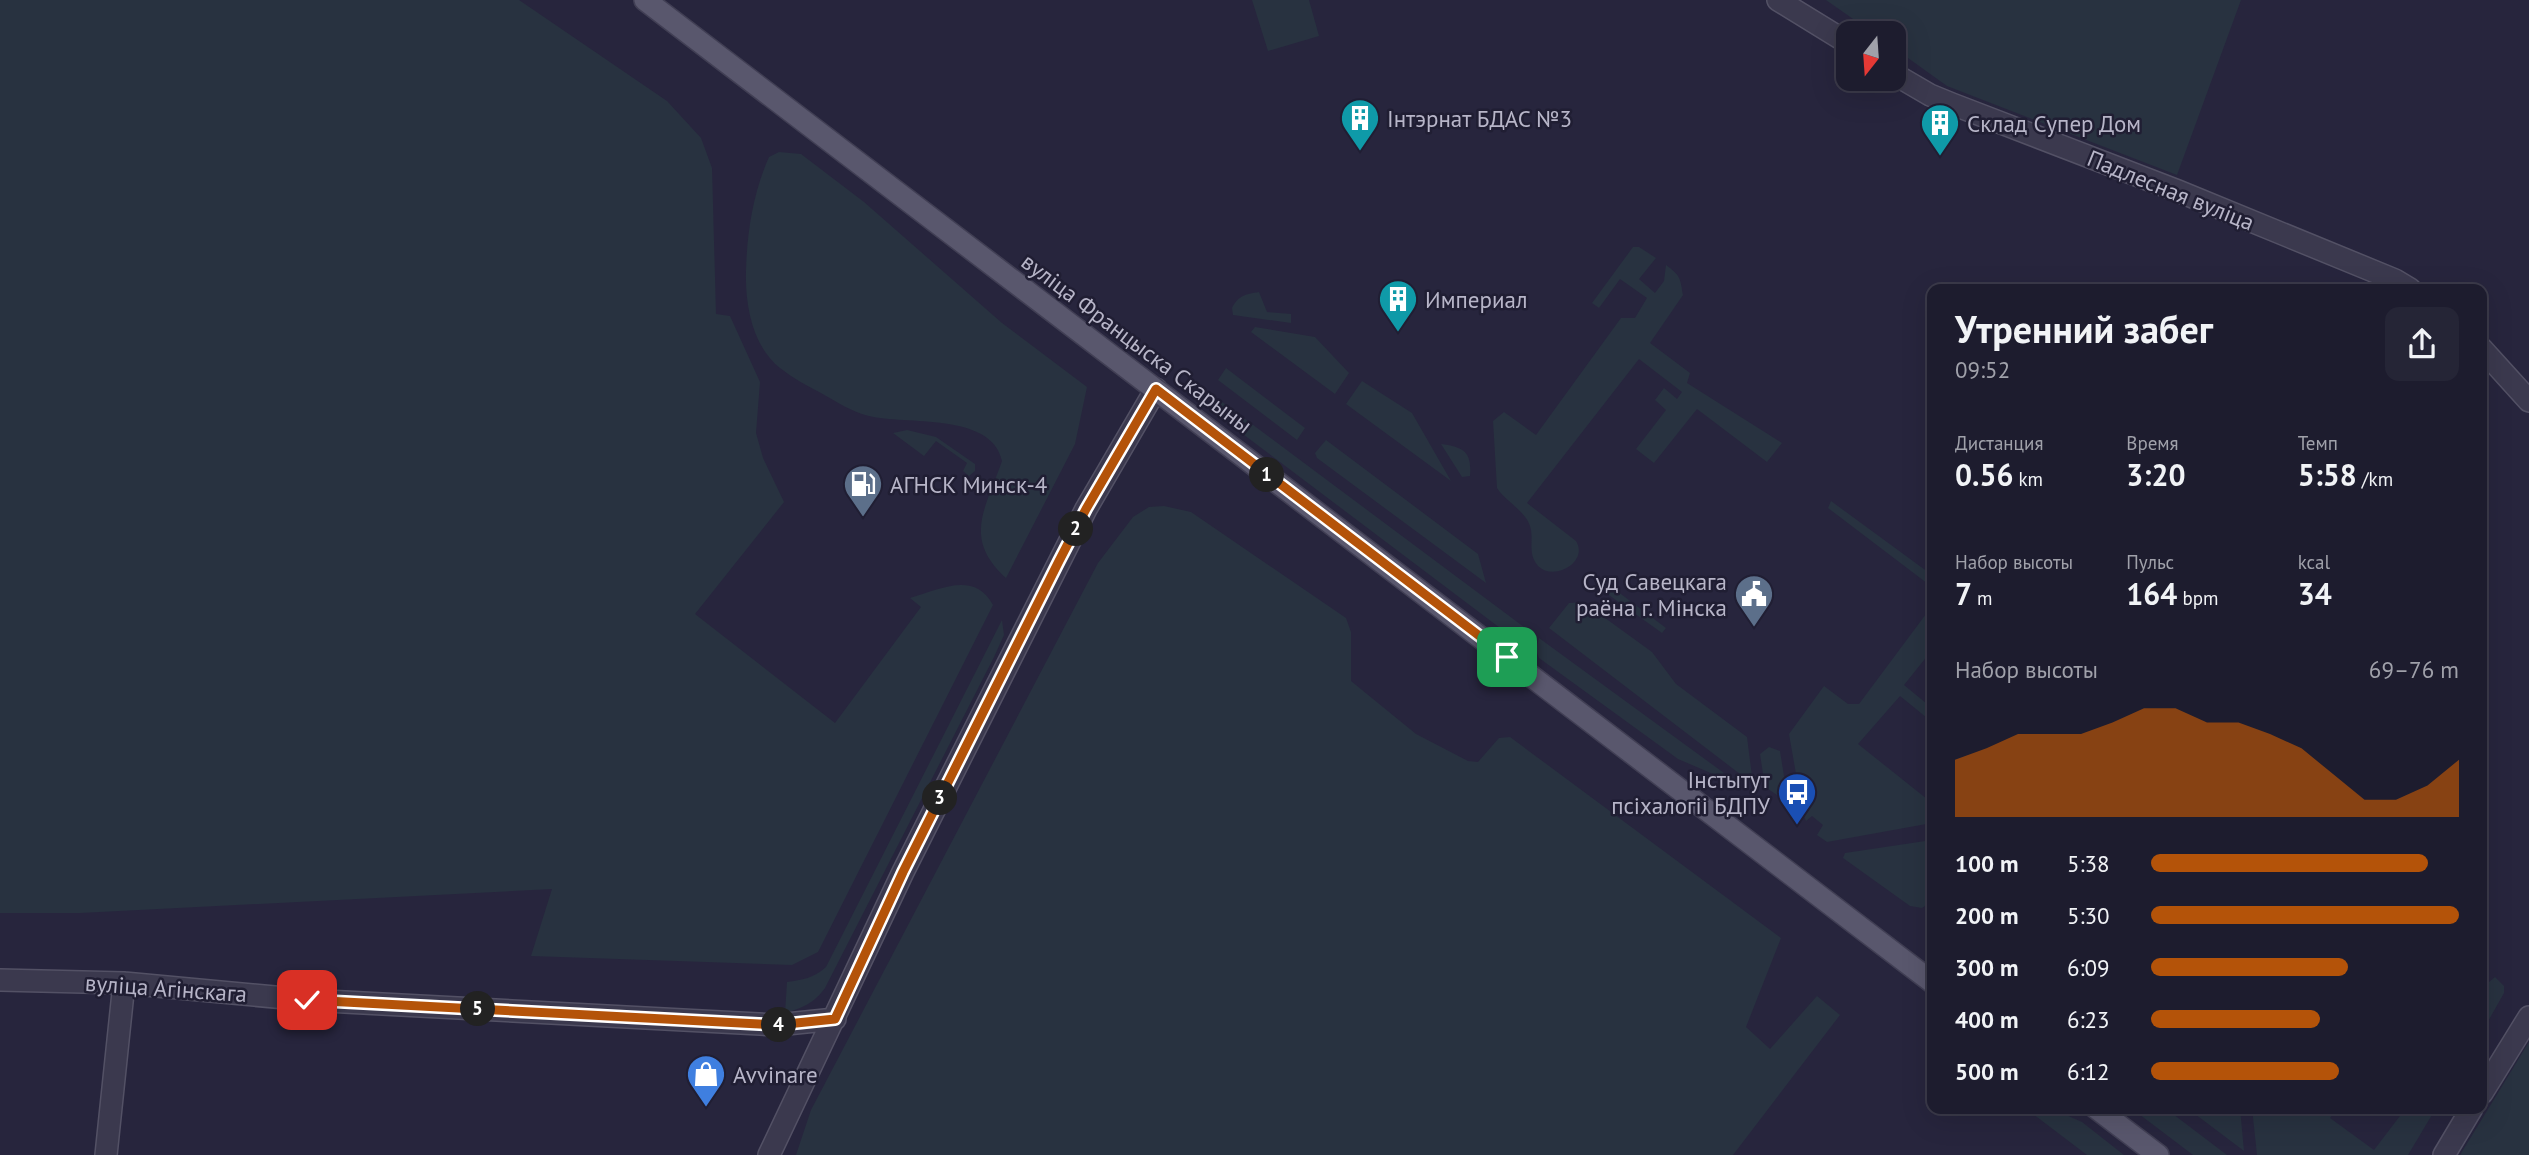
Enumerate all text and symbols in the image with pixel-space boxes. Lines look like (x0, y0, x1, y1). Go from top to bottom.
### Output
north arrow (1836, 21, 1906, 91)
map controls (1836, 21, 1906, 91)
building icon: Інтэрнат БДАС №3 (1339, 97, 1381, 152)
building icon: Склад Супер Дом (1919, 102, 1961, 157)
place label: Інтэрнат БДАС №3 (1387, 104, 1572, 133)
place label: Склад Супер Дом (1967, 109, 2141, 138)
street label: Падлесная вуліца (2083, 143, 2259, 237)
street label: вуліца Францыска Скарыны (1016, 247, 1258, 439)
building icon: Империал (1377, 278, 1419, 333)
place label: Империал (1425, 285, 1527, 314)
text: Утренний забег (1955, 304, 2213, 353)
button: share (2385, 307, 2459, 381)
text: 09:52 (1955, 355, 2010, 384)
text: Дистанция (1955, 431, 2043, 455)
text: Время (2126, 431, 2179, 455)
text: Темп (2298, 431, 2338, 455)
text: 0.56 (1955, 455, 2013, 494)
text: 3:20 (2126, 455, 2185, 494)
text: 5:58 (2298, 455, 2357, 494)
pin: 1 (1250, 458, 1284, 492)
text: 1 (1261, 462, 1272, 486)
fuel station icon: АГНСК Минск-4 (842, 463, 884, 518)
text: km (2013, 467, 2043, 491)
text: /km (2357, 467, 2393, 491)
place label: АГНСК Минск-4 (890, 470, 1048, 499)
pin: 2 (1058, 512, 1094, 546)
text: 2 (1070, 516, 1081, 540)
text: Набор высоты (1955, 550, 2073, 574)
text: Пульс (2126, 550, 2174, 574)
text: kcal (2298, 550, 2330, 574)
place label: Суд Савецкага раёна г. Мінска (1576, 567, 1727, 622)
public building icon: Суд Савецкага раёна г. Мінска (1733, 573, 1775, 628)
text: 7 (1955, 574, 1972, 613)
text: 164 (2126, 574, 2177, 613)
text: 34 (2298, 574, 2332, 613)
text: m (1972, 586, 1993, 610)
text: bpm (2177, 586, 2218, 610)
pin (1477, 627, 1537, 687)
icon: arrive (1488, 638, 1526, 676)
text: Набор высоты (1955, 655, 2098, 684)
text: 69–76 m (2369, 655, 2459, 684)
place label: Інстытут псіхалогіі БДПУ (1611, 765, 1771, 820)
bus stop icon: Інстытут псіхалогіі БДПУ (1776, 771, 1818, 826)
pin: 3 (922, 780, 958, 816)
text: 3 (934, 785, 945, 809)
text: 100 m (1955, 849, 2018, 878)
text: 5:38 (2067, 849, 2110, 878)
text: 200 m (1955, 901, 2018, 930)
text: 5:30 (2067, 901, 2110, 930)
text: 300 m (1955, 953, 2018, 982)
text: 6:09 (2067, 953, 2110, 982)
street label: вуліца Агінскага (84, 968, 248, 1008)
pin (277, 970, 337, 1030)
icon: check (288, 981, 326, 1019)
pin: 5 (461, 992, 496, 1026)
text: 5 (472, 996, 483, 1020)
text: 400 m (1955, 1005, 2018, 1034)
text: 6:23 (2067, 1005, 2110, 1034)
pin: 4 (762, 1007, 796, 1042)
text: 4 (773, 1012, 784, 1036)
shop icon: Avvinare (685, 1053, 727, 1108)
text: 500 m (1955, 1057, 2018, 1086)
text: 6:12 (2067, 1057, 2110, 1086)
place label: Avvinare (733, 1060, 818, 1089)

